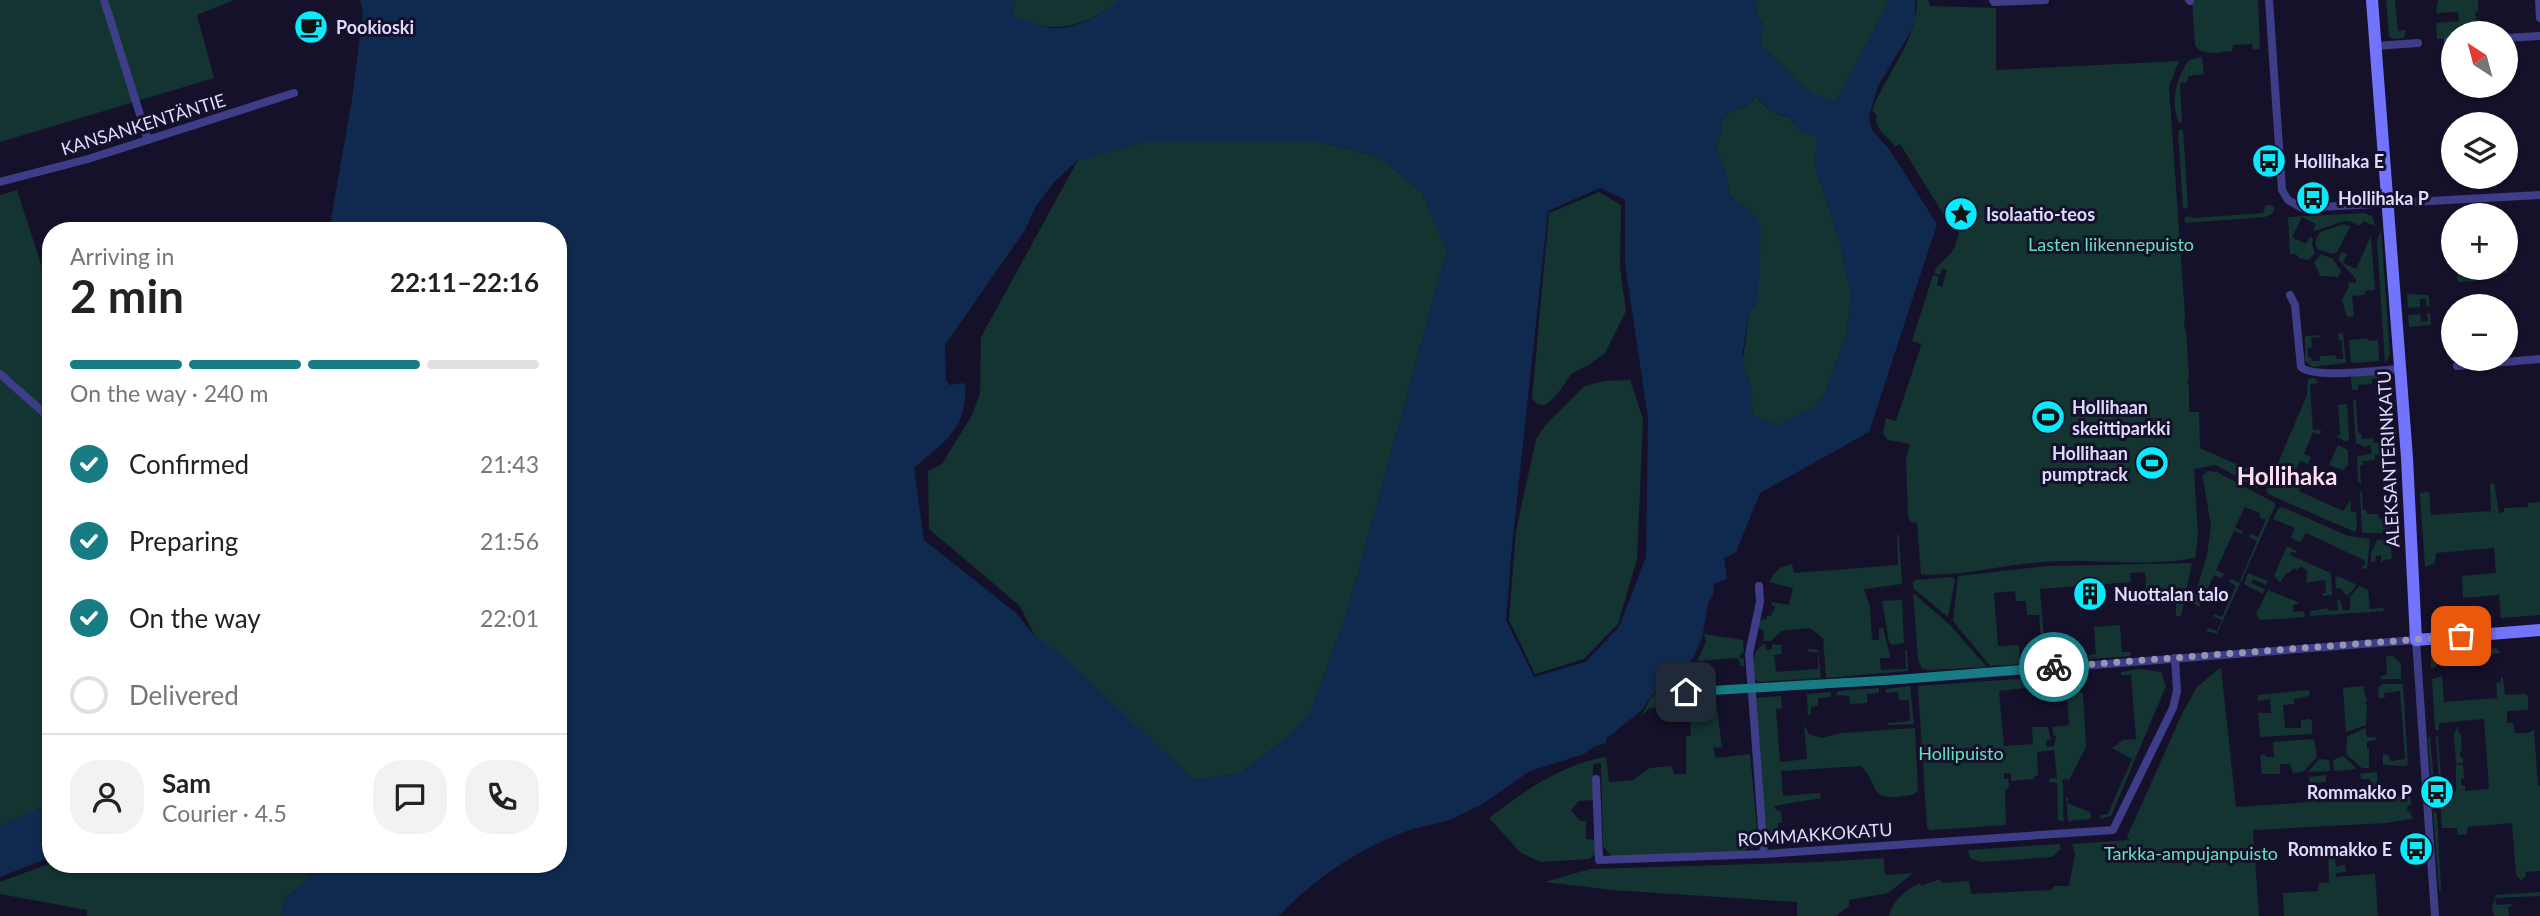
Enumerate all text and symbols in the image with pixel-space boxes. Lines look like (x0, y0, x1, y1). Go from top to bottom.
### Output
cafe icon: Pookioski (292, 8, 330, 46)
place label: Pookioski (336, 16, 414, 38)
north arrow (2441, 21, 2518, 98)
map controls (2441, 21, 2518, 371)
street label: KANSANKENTÄNTIE (58, 89, 228, 159)
button: layers (2441, 112, 2518, 189)
bus stop icon: Hollihaka E (2250, 142, 2288, 180)
place label: Hollihaka E (2294, 150, 2384, 172)
bus stop icon: Hollihaka P (2294, 179, 2332, 217)
place label: Hollihaka P (2338, 187, 2429, 209)
place icon: Isolaatio-teos (1942, 195, 1980, 233)
place label: Isolaatio-teos (1986, 203, 2095, 225)
button: + (2441, 203, 2518, 280)
park label: Lasten liikennepuisto (2028, 233, 2194, 255)
text: Arriving in (70, 242, 174, 270)
text: 22:11–22:16 (390, 266, 539, 298)
text: 2 min (70, 268, 184, 323)
button: − (2441, 294, 2518, 371)
street label: ALEKSANTERINKATU (2372, 370, 2404, 548)
text: On the way · 240 m (70, 379, 269, 407)
place label: Hollihaan skeittiparkki (2072, 396, 2171, 439)
sports icon: Hollihaan skeittiparkki (2029, 398, 2067, 436)
place label: Hollihaan pumptrack (2042, 442, 2128, 485)
sports icon: Hollihaan pumptrack (2133, 444, 2171, 482)
icon: check (70, 445, 108, 483)
text: Confirmed (129, 448, 249, 480)
text: 21:43 (480, 450, 539, 478)
district label: Hollihaka (2237, 461, 2337, 490)
icon: check (70, 522, 108, 560)
text: Preparing (129, 525, 238, 557)
text: 21:56 (480, 527, 539, 555)
building icon: Nuottalan talo (2071, 575, 2109, 613)
place label: Nuottalan talo (2114, 583, 2229, 605)
icon: check (70, 599, 108, 637)
text: On the way (129, 602, 261, 634)
text: 22:01 (480, 604, 539, 632)
pin (2431, 606, 2491, 666)
icon: bag (2442, 617, 2480, 655)
courier (2019, 632, 2089, 702)
icon: bike (2035, 648, 2073, 686)
pin (1656, 662, 1716, 722)
icon: home (1667, 673, 1705, 711)
text: Delivered (129, 679, 239, 711)
park label: Hollipuisto (1918, 742, 2004, 764)
button: person (70, 760, 144, 834)
button: chat (373, 760, 447, 834)
button: phone (465, 760, 539, 834)
text: Sam (162, 767, 211, 799)
bus stop icon: Rommakko P (2418, 773, 2456, 811)
place label: Rommakko P (2307, 781, 2412, 803)
text: Courier · 4.5 (162, 799, 287, 827)
street label: ROMMAKKOKATU (1737, 818, 1893, 850)
bus stop icon: Rommakko E (2397, 830, 2435, 868)
place label: Rommakko E (2288, 838, 2392, 860)
park label: Tarkka-ampujanpuisto (2104, 842, 2278, 864)

